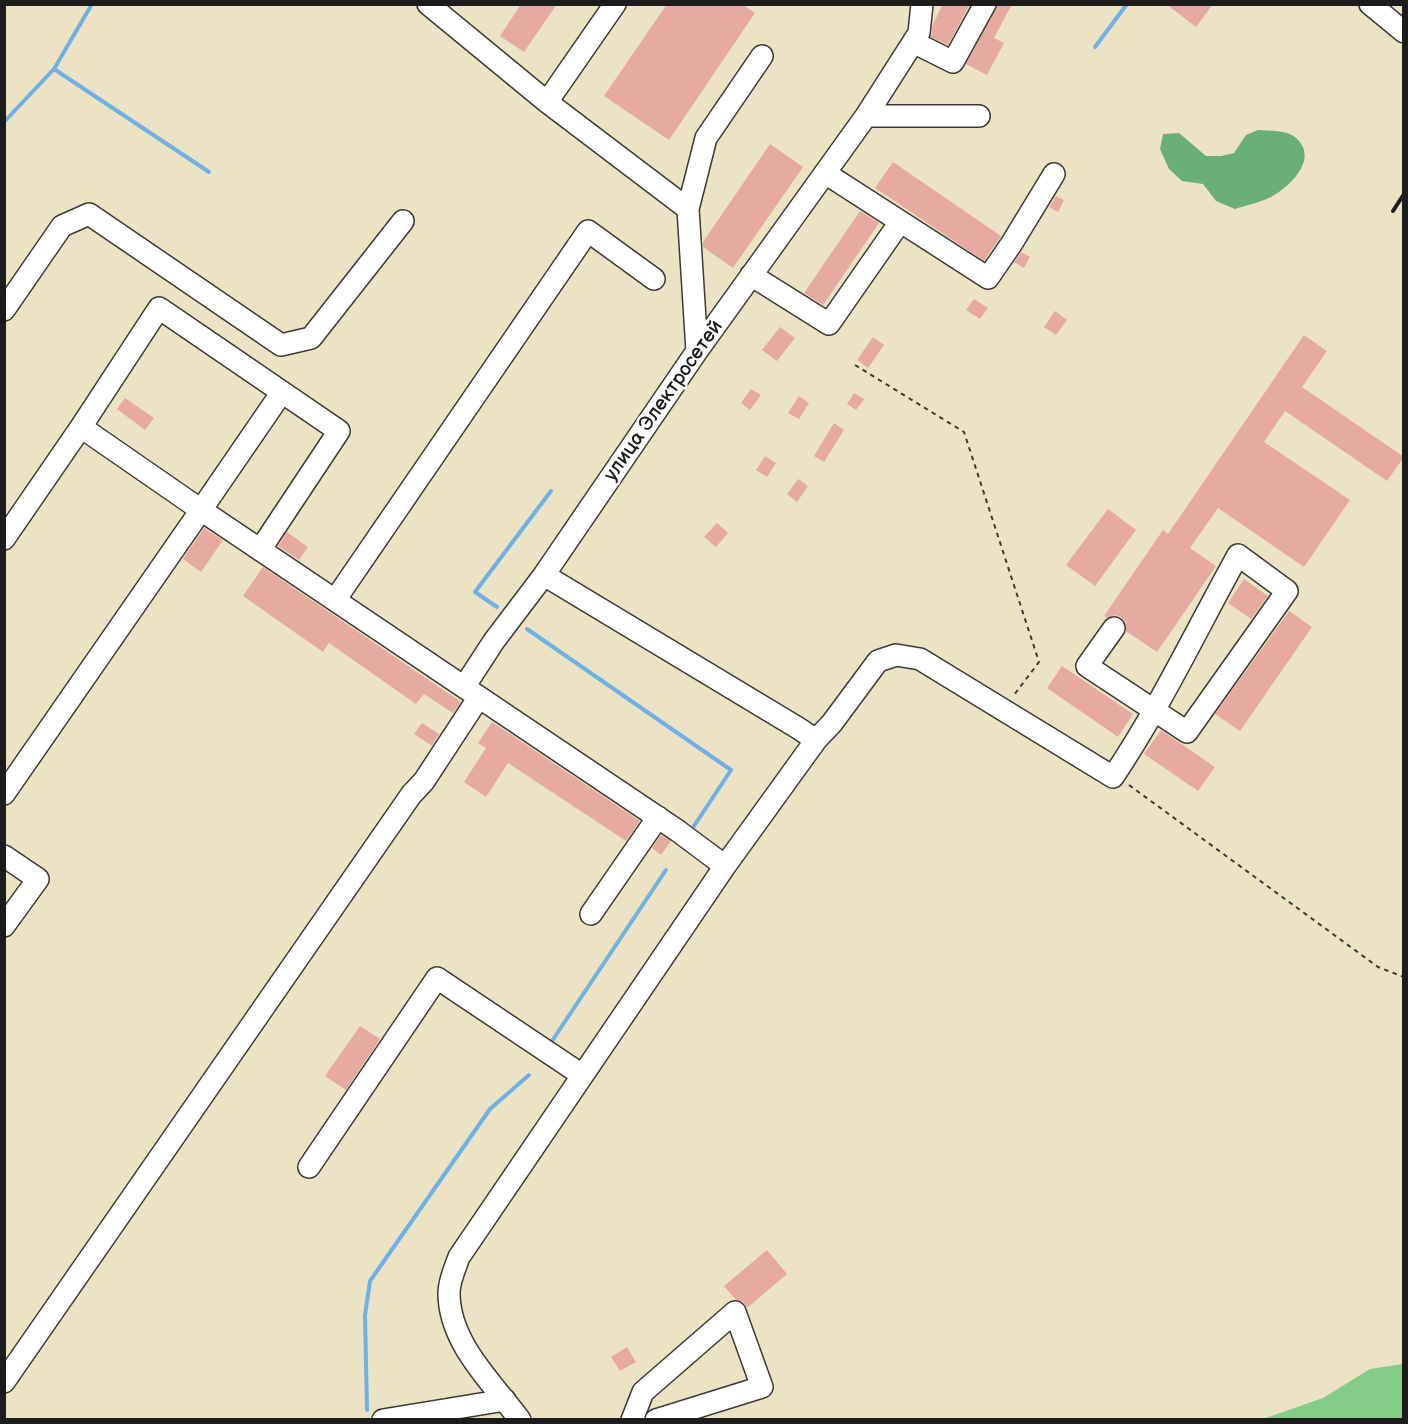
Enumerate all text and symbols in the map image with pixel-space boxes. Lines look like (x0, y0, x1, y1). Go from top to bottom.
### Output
street label: улица Электросетей (599, 316, 729, 486)

